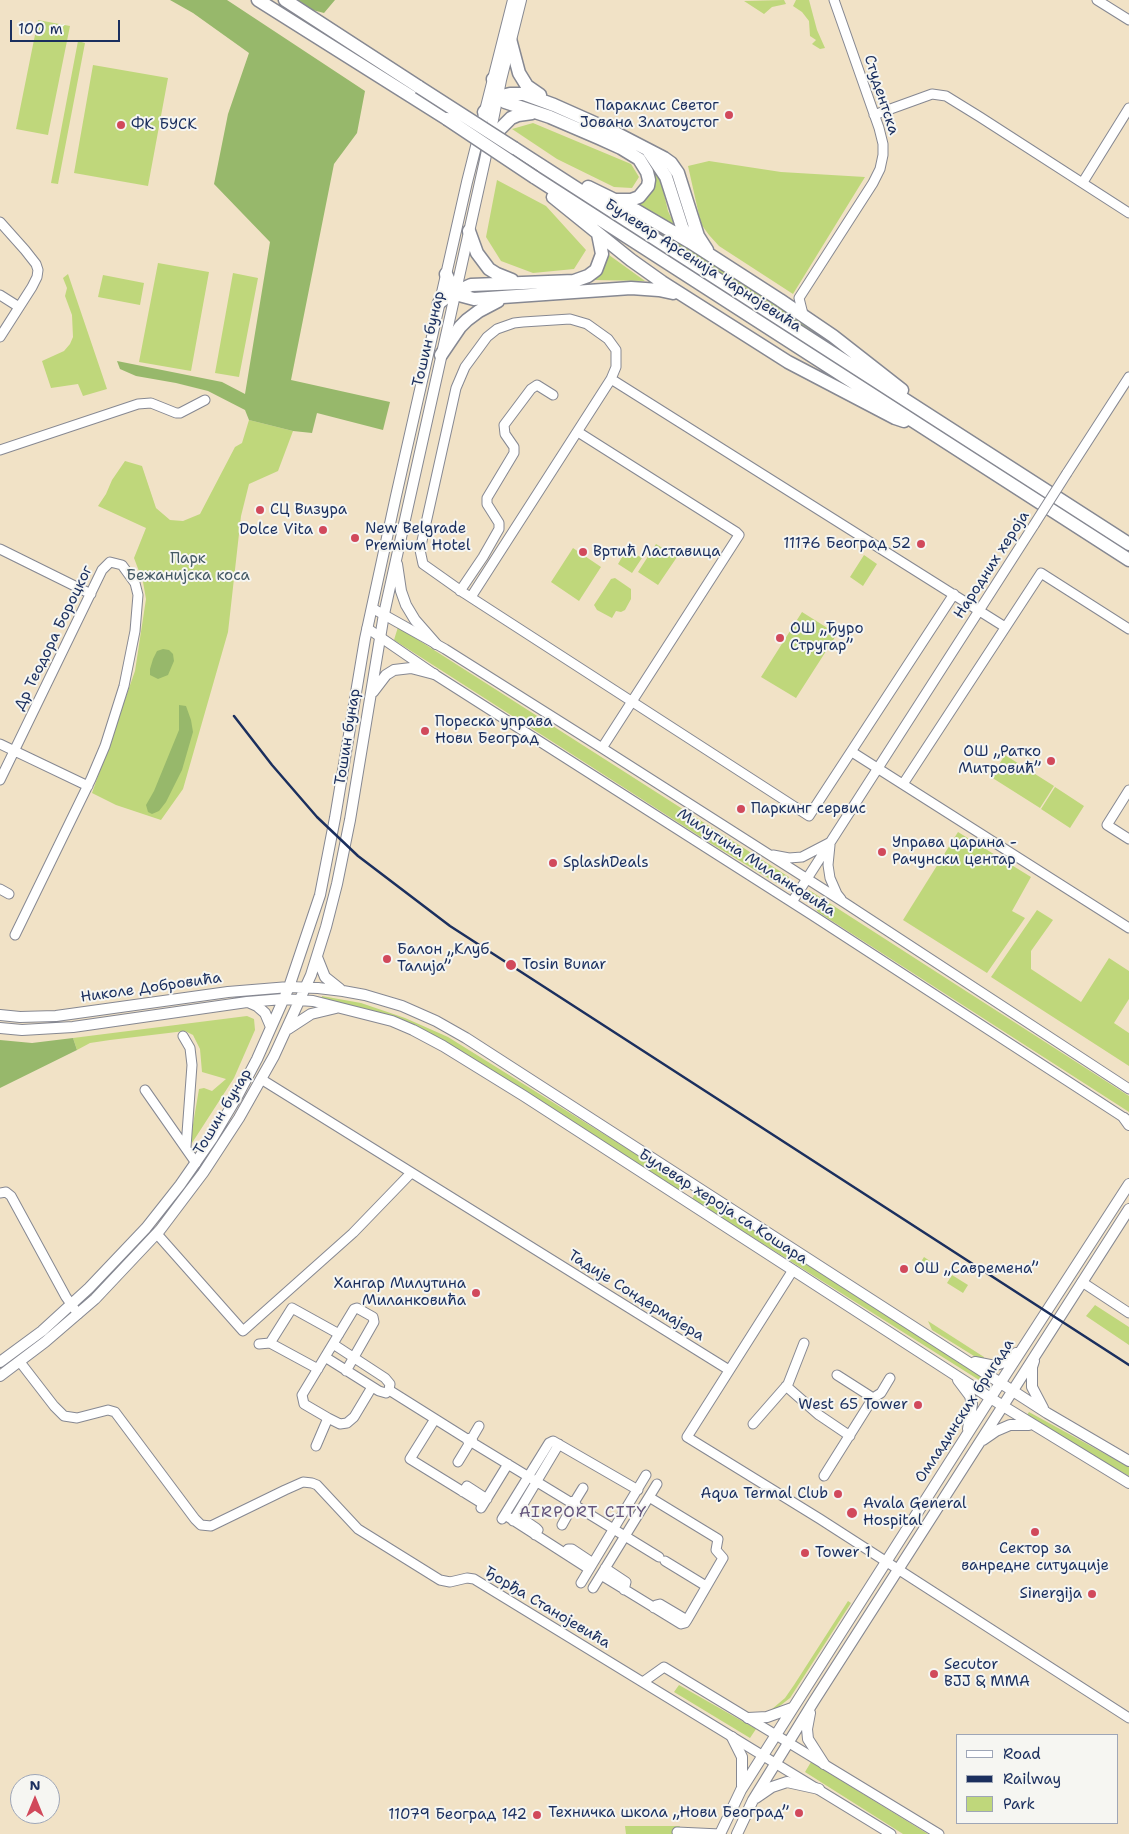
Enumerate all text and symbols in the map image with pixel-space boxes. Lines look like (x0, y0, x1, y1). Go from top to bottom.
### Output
scale bar (12, 10, 122, 42)
text: 100 m (18, 19, 63, 39)
street label: Студентска (860, 53, 902, 137)
place label: Параклис Светог Јована Златоустог (580, 97, 719, 132)
marker: Параклис Светог Јована Златоустог (723, 109, 735, 121)
place label: ФК БУСК (131, 116, 197, 134)
marker: ФК БУСК (115, 119, 127, 131)
street label: Булевар Арсенија Чарнојевића (601, 196, 805, 336)
street label: Тошин бунар (409, 289, 449, 389)
place label: СЦ Визура (270, 501, 347, 519)
marker: СЦ Визура (254, 504, 266, 516)
street label: Народних хероја (950, 508, 1034, 622)
place label: New Belgrade Premium Hotel (365, 520, 470, 555)
place label: Dolce Vita (239, 521, 313, 539)
marker: Dolce Vita (317, 524, 329, 536)
marker: New Belgrade Premium Hotel (349, 532, 361, 544)
place label: 11176 Београд 52 (783, 535, 911, 553)
marker: 11176 Београд 52 (915, 538, 927, 550)
place label: Вртић Ластавица (593, 543, 721, 561)
marker: Вртић Ластавица (577, 546, 589, 558)
park label: Парк Бежанијска коса (126, 550, 250, 585)
street label: Др Теодора Бороцког (11, 562, 97, 714)
place label: ОШ „Ђуро Стругар” (790, 620, 863, 655)
marker: ОШ „Ђуро Стругар” (774, 632, 786, 644)
street label: Тошин бунар (331, 687, 365, 787)
place label: Пореска управа Нови Београд (435, 713, 553, 748)
marker: Пореска управа Нови Београд (419, 725, 431, 737)
place label: ОШ „Ратко Митровић” (958, 743, 1041, 778)
marker: ОШ „Ратко Митровић” (1045, 755, 1057, 767)
place label: Паркинг сервис (751, 800, 866, 818)
marker: Паркинг сервис (735, 803, 747, 815)
street label: Милутина Миланковића (673, 805, 839, 921)
place label: Управа царина - Рачунски центар (892, 834, 1017, 869)
marker: Управа царина - Рачунски центар (876, 846, 888, 858)
place label: SplashDeals (563, 854, 649, 872)
marker: SplashDeals (547, 857, 559, 869)
place label: Балон „Клуб Талија” (397, 941, 489, 976)
marker: Балон „Клуб Талија” (381, 953, 393, 965)
place label: Tosin Bunar (522, 956, 606, 974)
marker: Tosin Bunar (504, 958, 518, 972)
street label: Николе Добровића (79, 969, 223, 1007)
street label: Тошин бунар (190, 1066, 256, 1158)
street label: Булевар хероја са Кошара (635, 1146, 811, 1268)
street label: Тадије Сондермајера (565, 1247, 707, 1345)
place label: ОШ „Савремена” (914, 1260, 1038, 1278)
marker: ОШ „Савремена” (898, 1263, 910, 1275)
place label: Хангар Милутина Миланковића (334, 1275, 466, 1310)
marker: Хангар Милутина Миланковића (470, 1287, 482, 1299)
street label: Омладинских бригада (912, 1336, 1018, 1486)
place label: West 65 Tower (798, 1396, 908, 1414)
marker: West 65 Tower (912, 1399, 924, 1411)
place label: Aqua Termal Club (700, 1485, 828, 1503)
marker: Aqua Termal Club (832, 1488, 844, 1500)
place label: Avala General Hospital (863, 1495, 966, 1530)
district label: AIRPORT CITY (517, 1503, 649, 1523)
marker: Avala General Hospital (845, 1506, 859, 1520)
marker: Сектор за ванредне ситуације (1029, 1526, 1041, 1538)
place label: Сектор за ванредне ситуације (961, 1540, 1109, 1575)
place label: Tower 1 (815, 1544, 871, 1562)
marker: Tower 1 (799, 1547, 811, 1559)
street label: Ђорђа Станојевића (481, 1563, 613, 1653)
place label: Sinergija (1019, 1585, 1082, 1603)
marker: Sinergija (1086, 1588, 1098, 1600)
place label: Secutor BJJ & MMA (944, 1656, 1030, 1691)
marker: Secutor BJJ & MMA (928, 1668, 940, 1680)
legend (956, 1734, 1119, 1824)
text: Road (1003, 1744, 1041, 1764)
text: Railway (1003, 1769, 1061, 1789)
north arrow (10, 1774, 60, 1824)
text: N (29, 1776, 41, 1794)
text: Park (1003, 1794, 1035, 1814)
place label: Техничка школа „Нови Београд” (548, 1804, 789, 1822)
place label: 11079 Београд 142 (388, 1806, 527, 1824)
marker: Техничка школа „Нови Београд” (793, 1807, 805, 1819)
marker: 11079 Београд 142 (531, 1809, 543, 1821)

